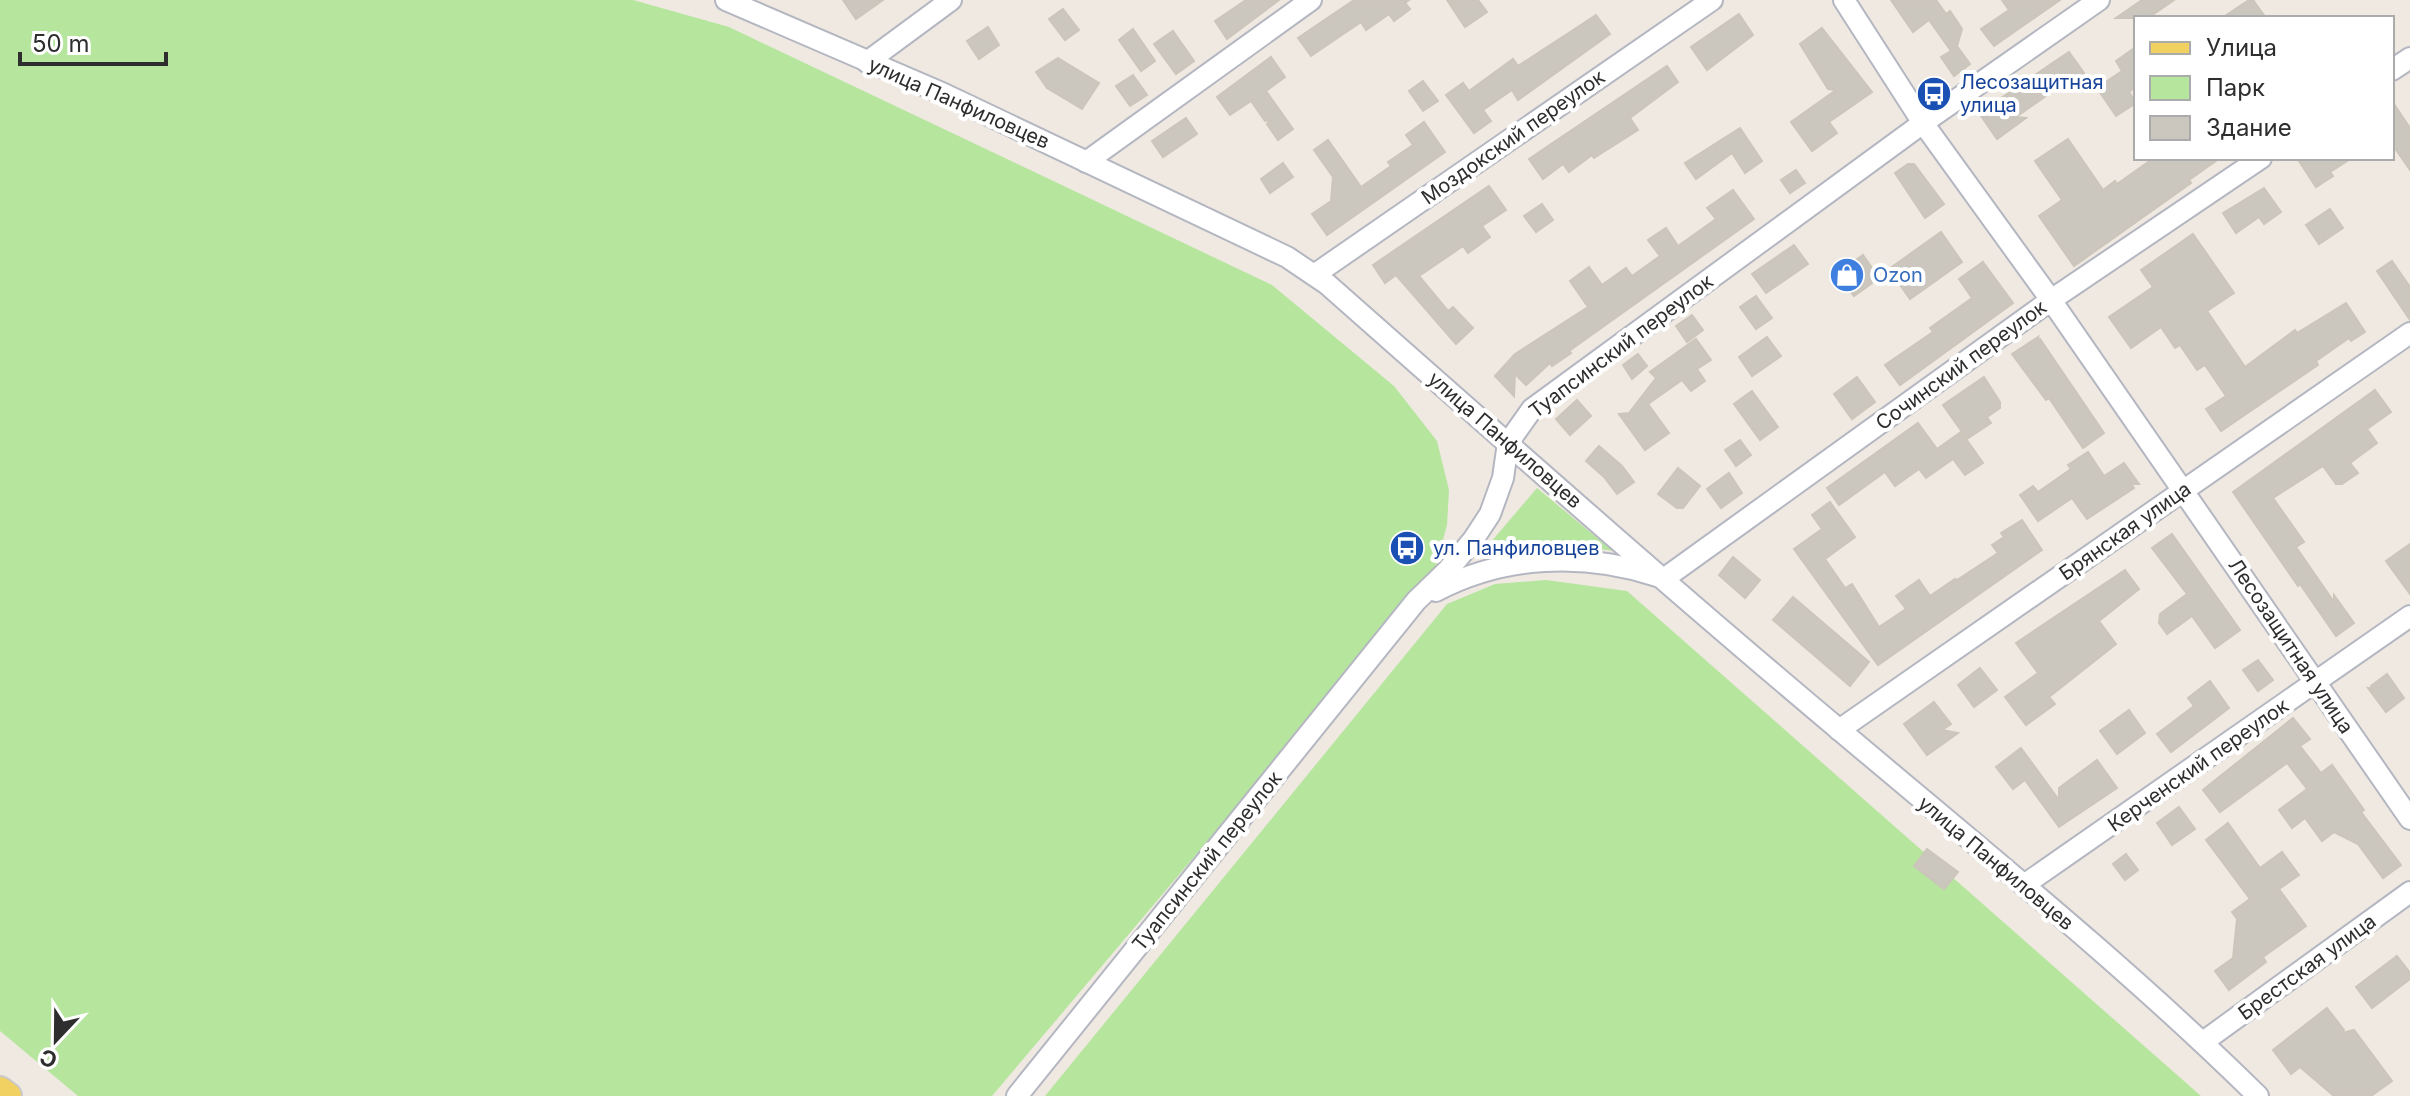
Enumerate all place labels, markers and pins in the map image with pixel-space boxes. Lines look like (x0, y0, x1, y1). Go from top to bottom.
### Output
place label: Лесозащитная улица (1960, 70, 2104, 117)
bus stop icon: Лесозащитная улица (1915, 75, 1953, 113)
shop icon: Ozon (1828, 256, 1866, 294)
place label: Ozon (1873, 263, 1923, 287)
bus stop icon: ул. Панфиловцев (1388, 529, 1426, 567)
place label: ул. Панфиловцев (1433, 536, 1599, 560)

